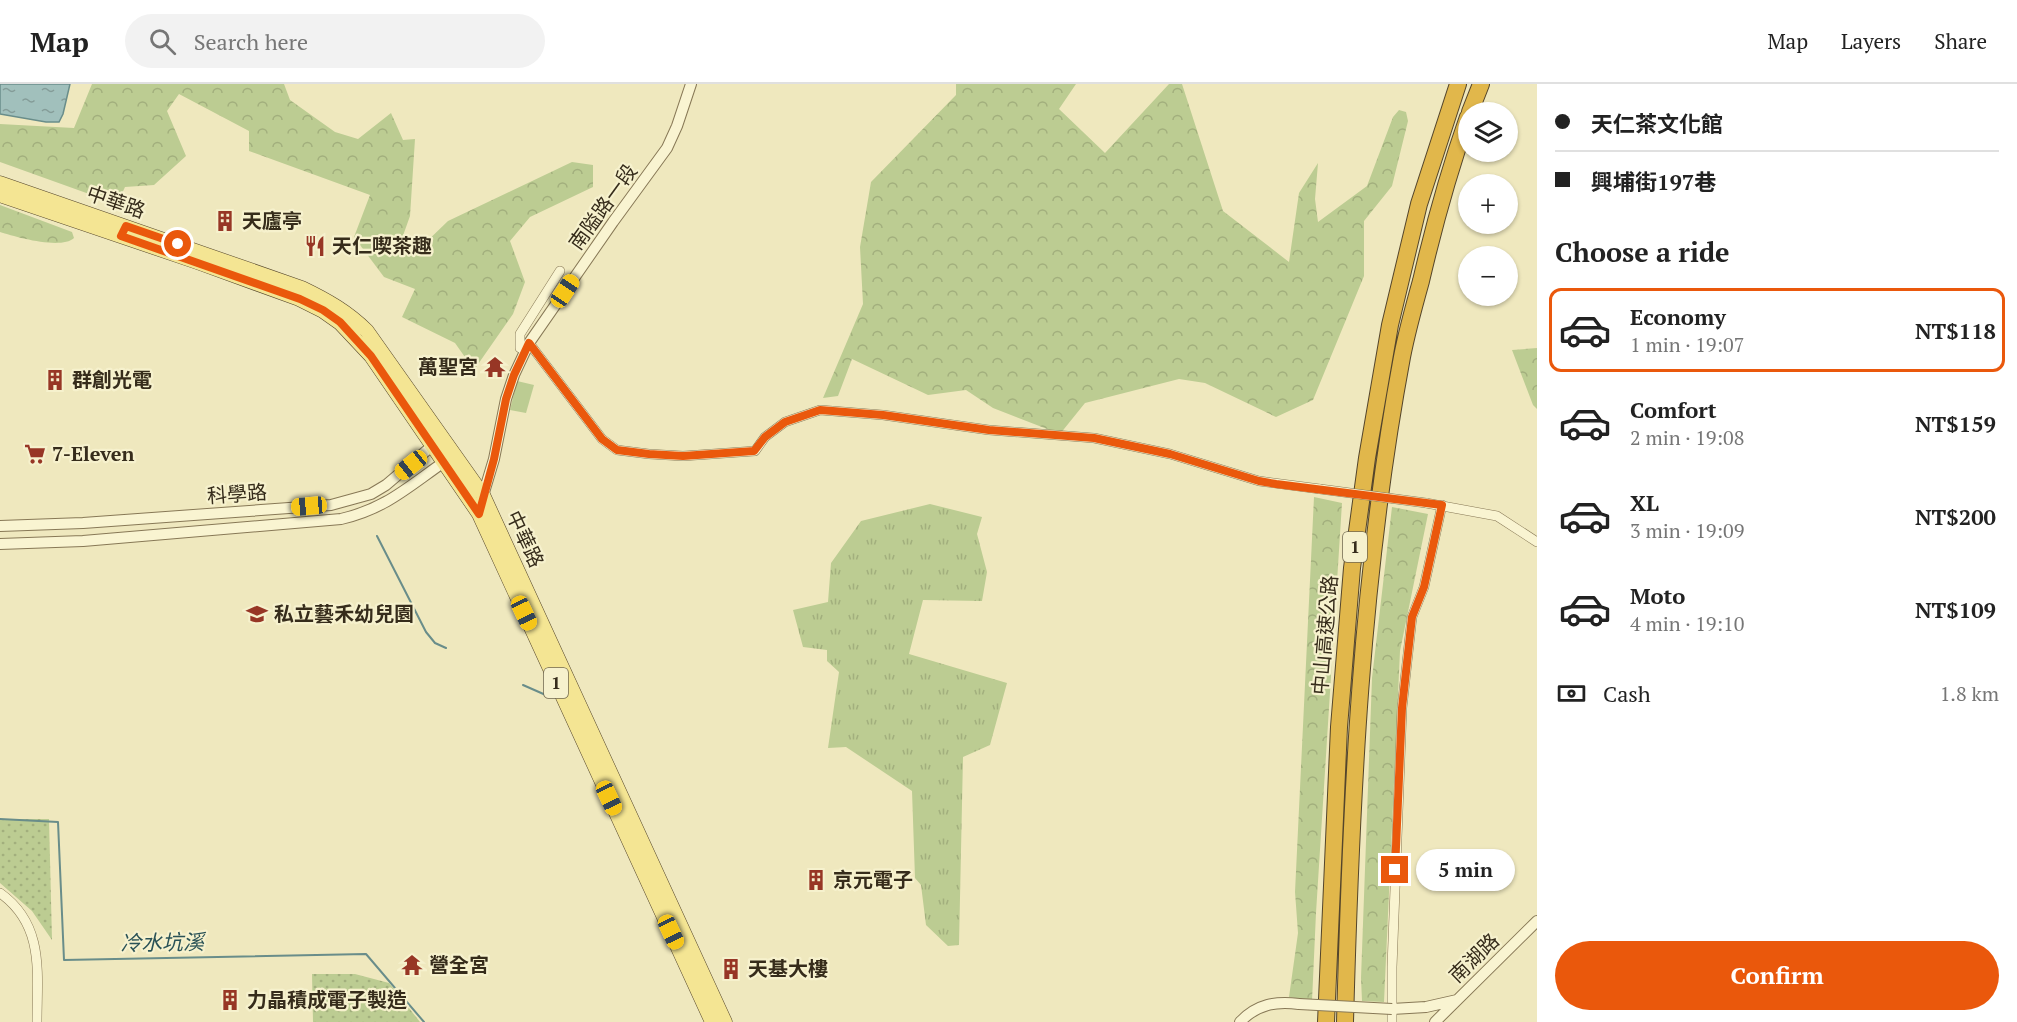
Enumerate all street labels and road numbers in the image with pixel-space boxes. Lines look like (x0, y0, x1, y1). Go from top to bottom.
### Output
street label: 南隘路一段 (562, 158, 643, 255)
street label: 中華路 (83, 179, 149, 224)
street label: 科學路 (206, 478, 268, 509)
street label: 中華路 (501, 506, 550, 572)
road number: 1 (1343, 532, 1367, 562)
street label: 中山高速公路 (1306, 574, 1343, 696)
road number: 1 (544, 668, 568, 698)
street label: 南湖路 (1443, 927, 1505, 988)

